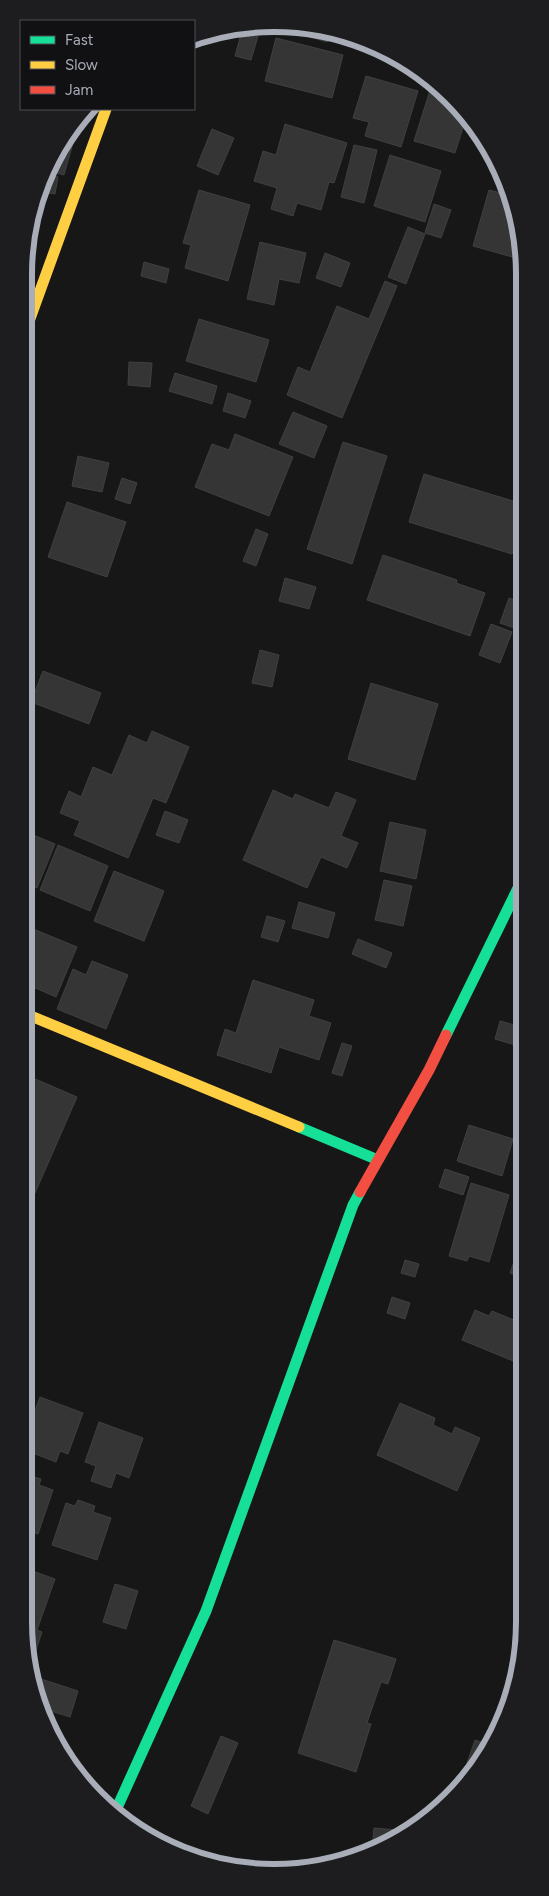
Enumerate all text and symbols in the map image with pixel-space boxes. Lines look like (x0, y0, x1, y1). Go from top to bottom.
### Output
legend (20, 20, 195, 110)
text: Fast (65, 31, 94, 49)
text: Slow (65, 56, 98, 74)
text: Jam (65, 81, 93, 99)

